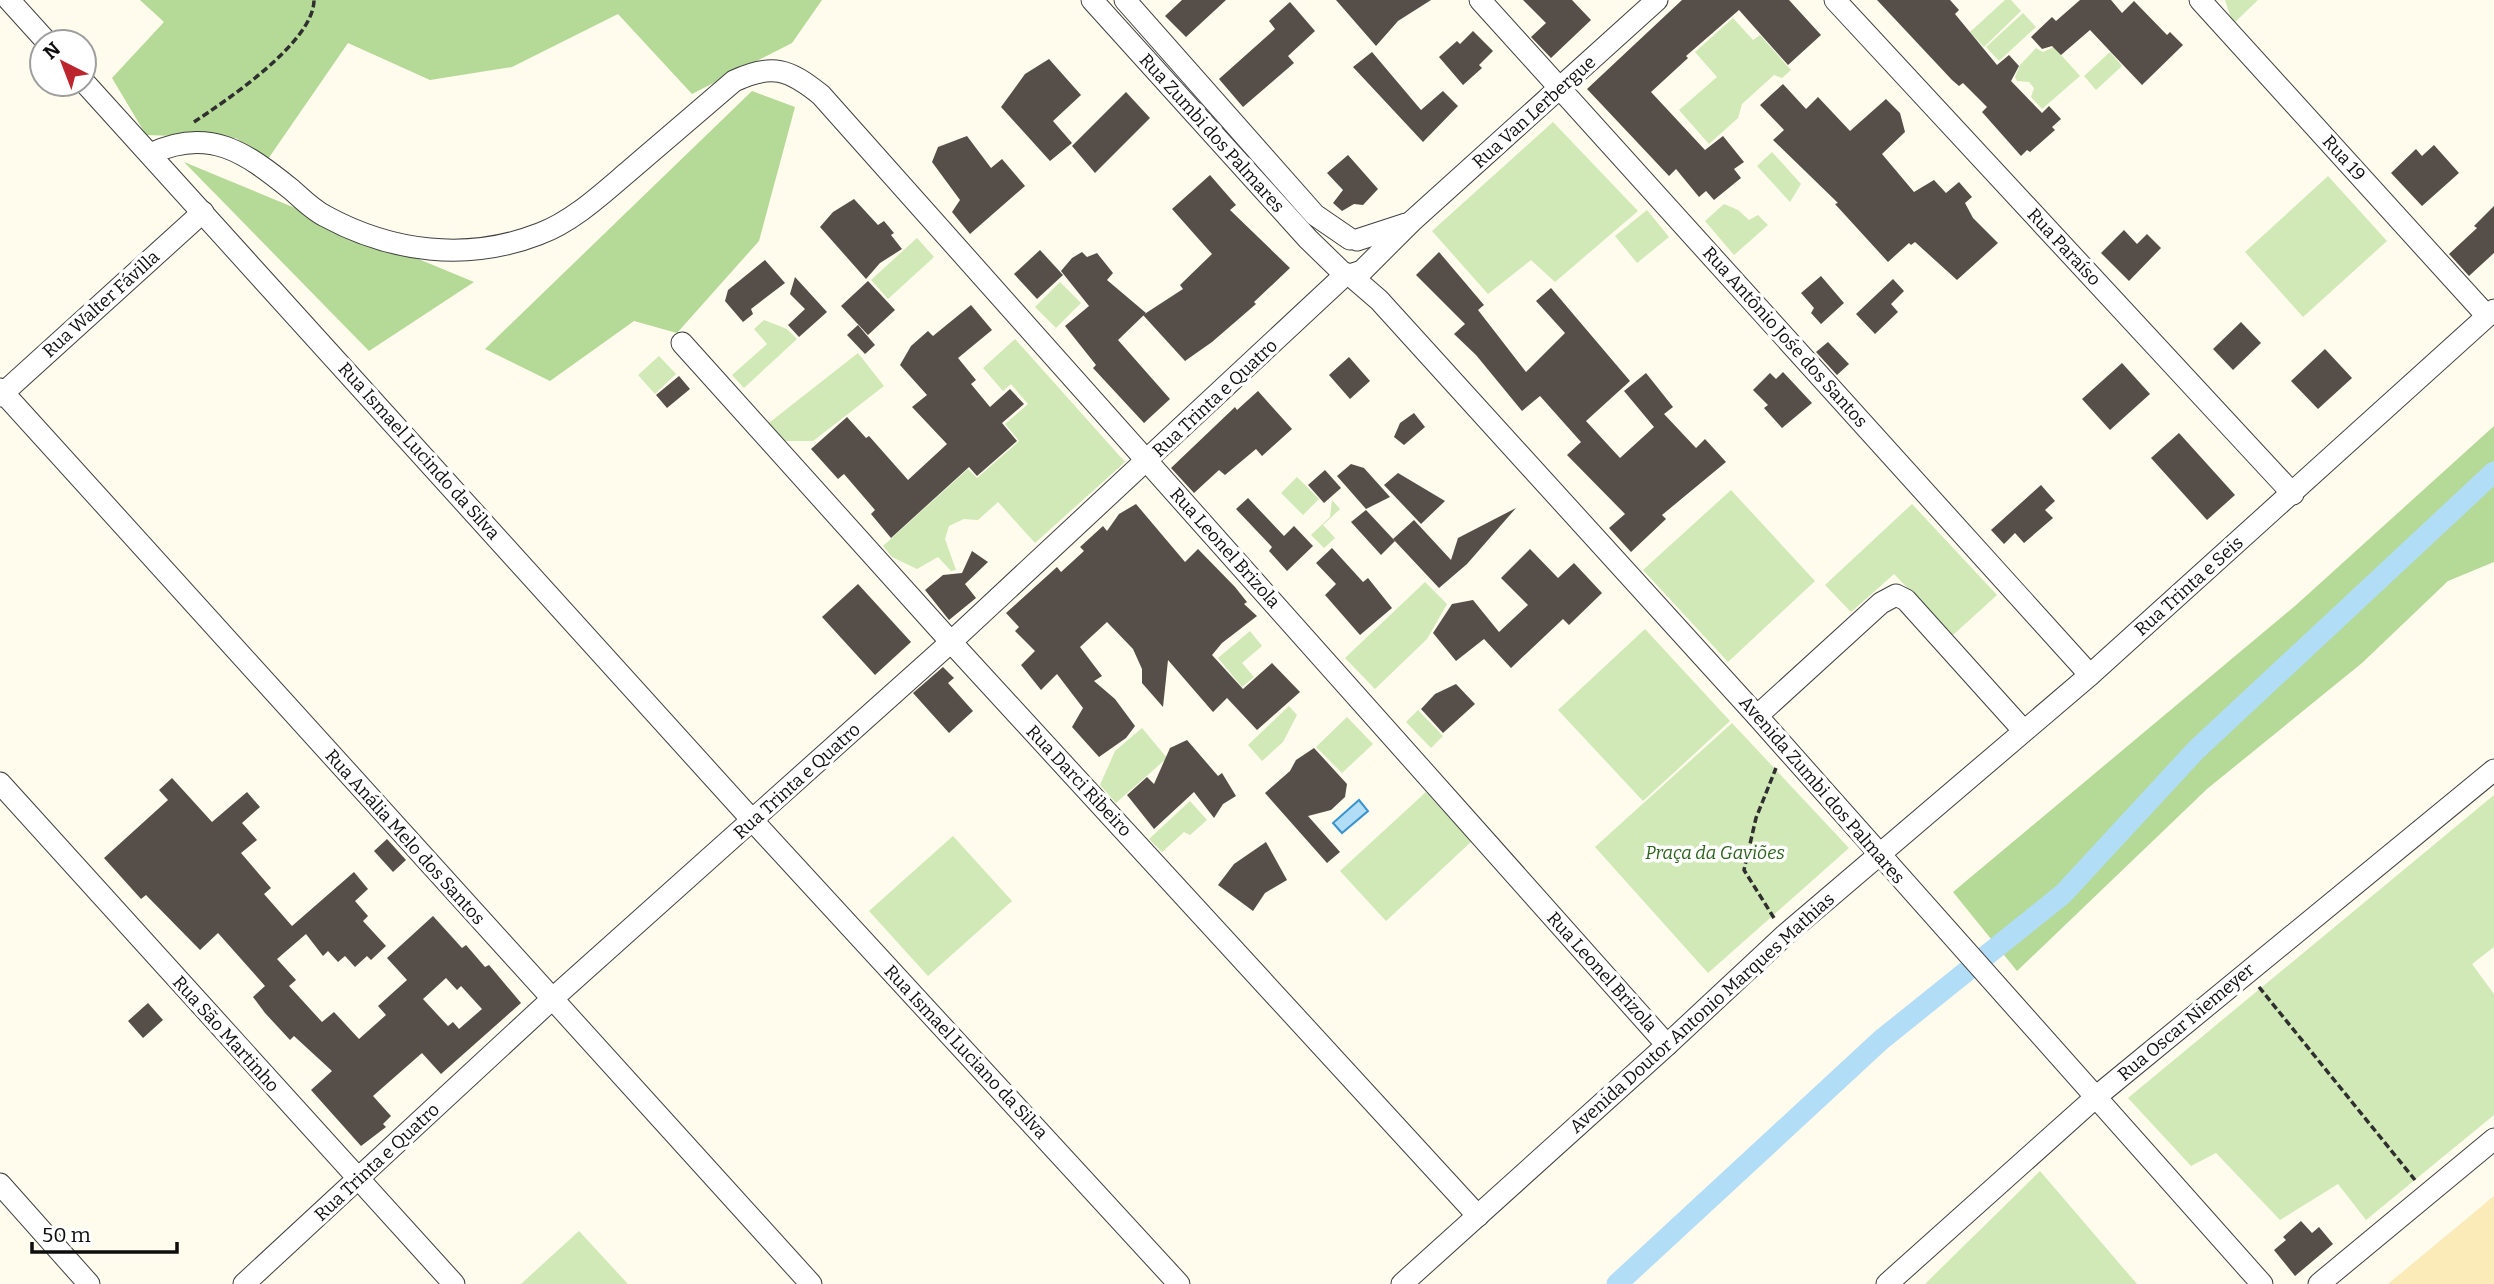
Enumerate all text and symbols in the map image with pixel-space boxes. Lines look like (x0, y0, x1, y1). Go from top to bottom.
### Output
north arrow (28, 28, 98, 98)
text: N (39, 37, 65, 64)
street label: Rua Zumbi dos Palmares (1135, 49, 1289, 217)
street label: Rua Van Lerbergue (1468, 51, 1600, 173)
street label: Rua 19 (2318, 131, 2370, 185)
street label: Rua Paraíso (2023, 204, 2105, 290)
street label: Rua Antônio Jośe dos Santos (1698, 242, 1872, 432)
street label: Rua Walter Fávilla (38, 246, 164, 362)
street label: Rua Trinta e Quatro (1148, 334, 1282, 462)
street label: Rua Ismael Lucindo da Silva (334, 358, 505, 544)
street label: Rua Leonel Brizola (1165, 483, 1285, 613)
street label: Rua Trinta e Seis (2130, 532, 2248, 640)
street label: Avenida Zumbi dos Palmares (1734, 692, 1910, 888)
street label: Rua Trinta e Quatro (729, 718, 865, 844)
street label: Rua Darci Ribeiro (1022, 721, 1136, 841)
street label: Rua Anália Melo dos Santos (320, 745, 490, 929)
park label: Praça da Gaviões (1645, 842, 1785, 864)
street label: Avenida Doutor Antonio Marques Mathias (1565, 888, 1839, 1138)
street label: Rua Leonel Brizola (1542, 907, 1662, 1037)
street label: Rua Oscar Niemeyer (2113, 958, 2259, 1086)
street label: Rua Ismael Luciano da Silva (880, 960, 1053, 1144)
street label: Rua São Martinho (168, 971, 284, 1097)
street label: Rua Trinta e Quatro (310, 1098, 444, 1226)
scale bar (32, 1210, 177, 1254)
text: 50 m (42, 1222, 91, 1248)

